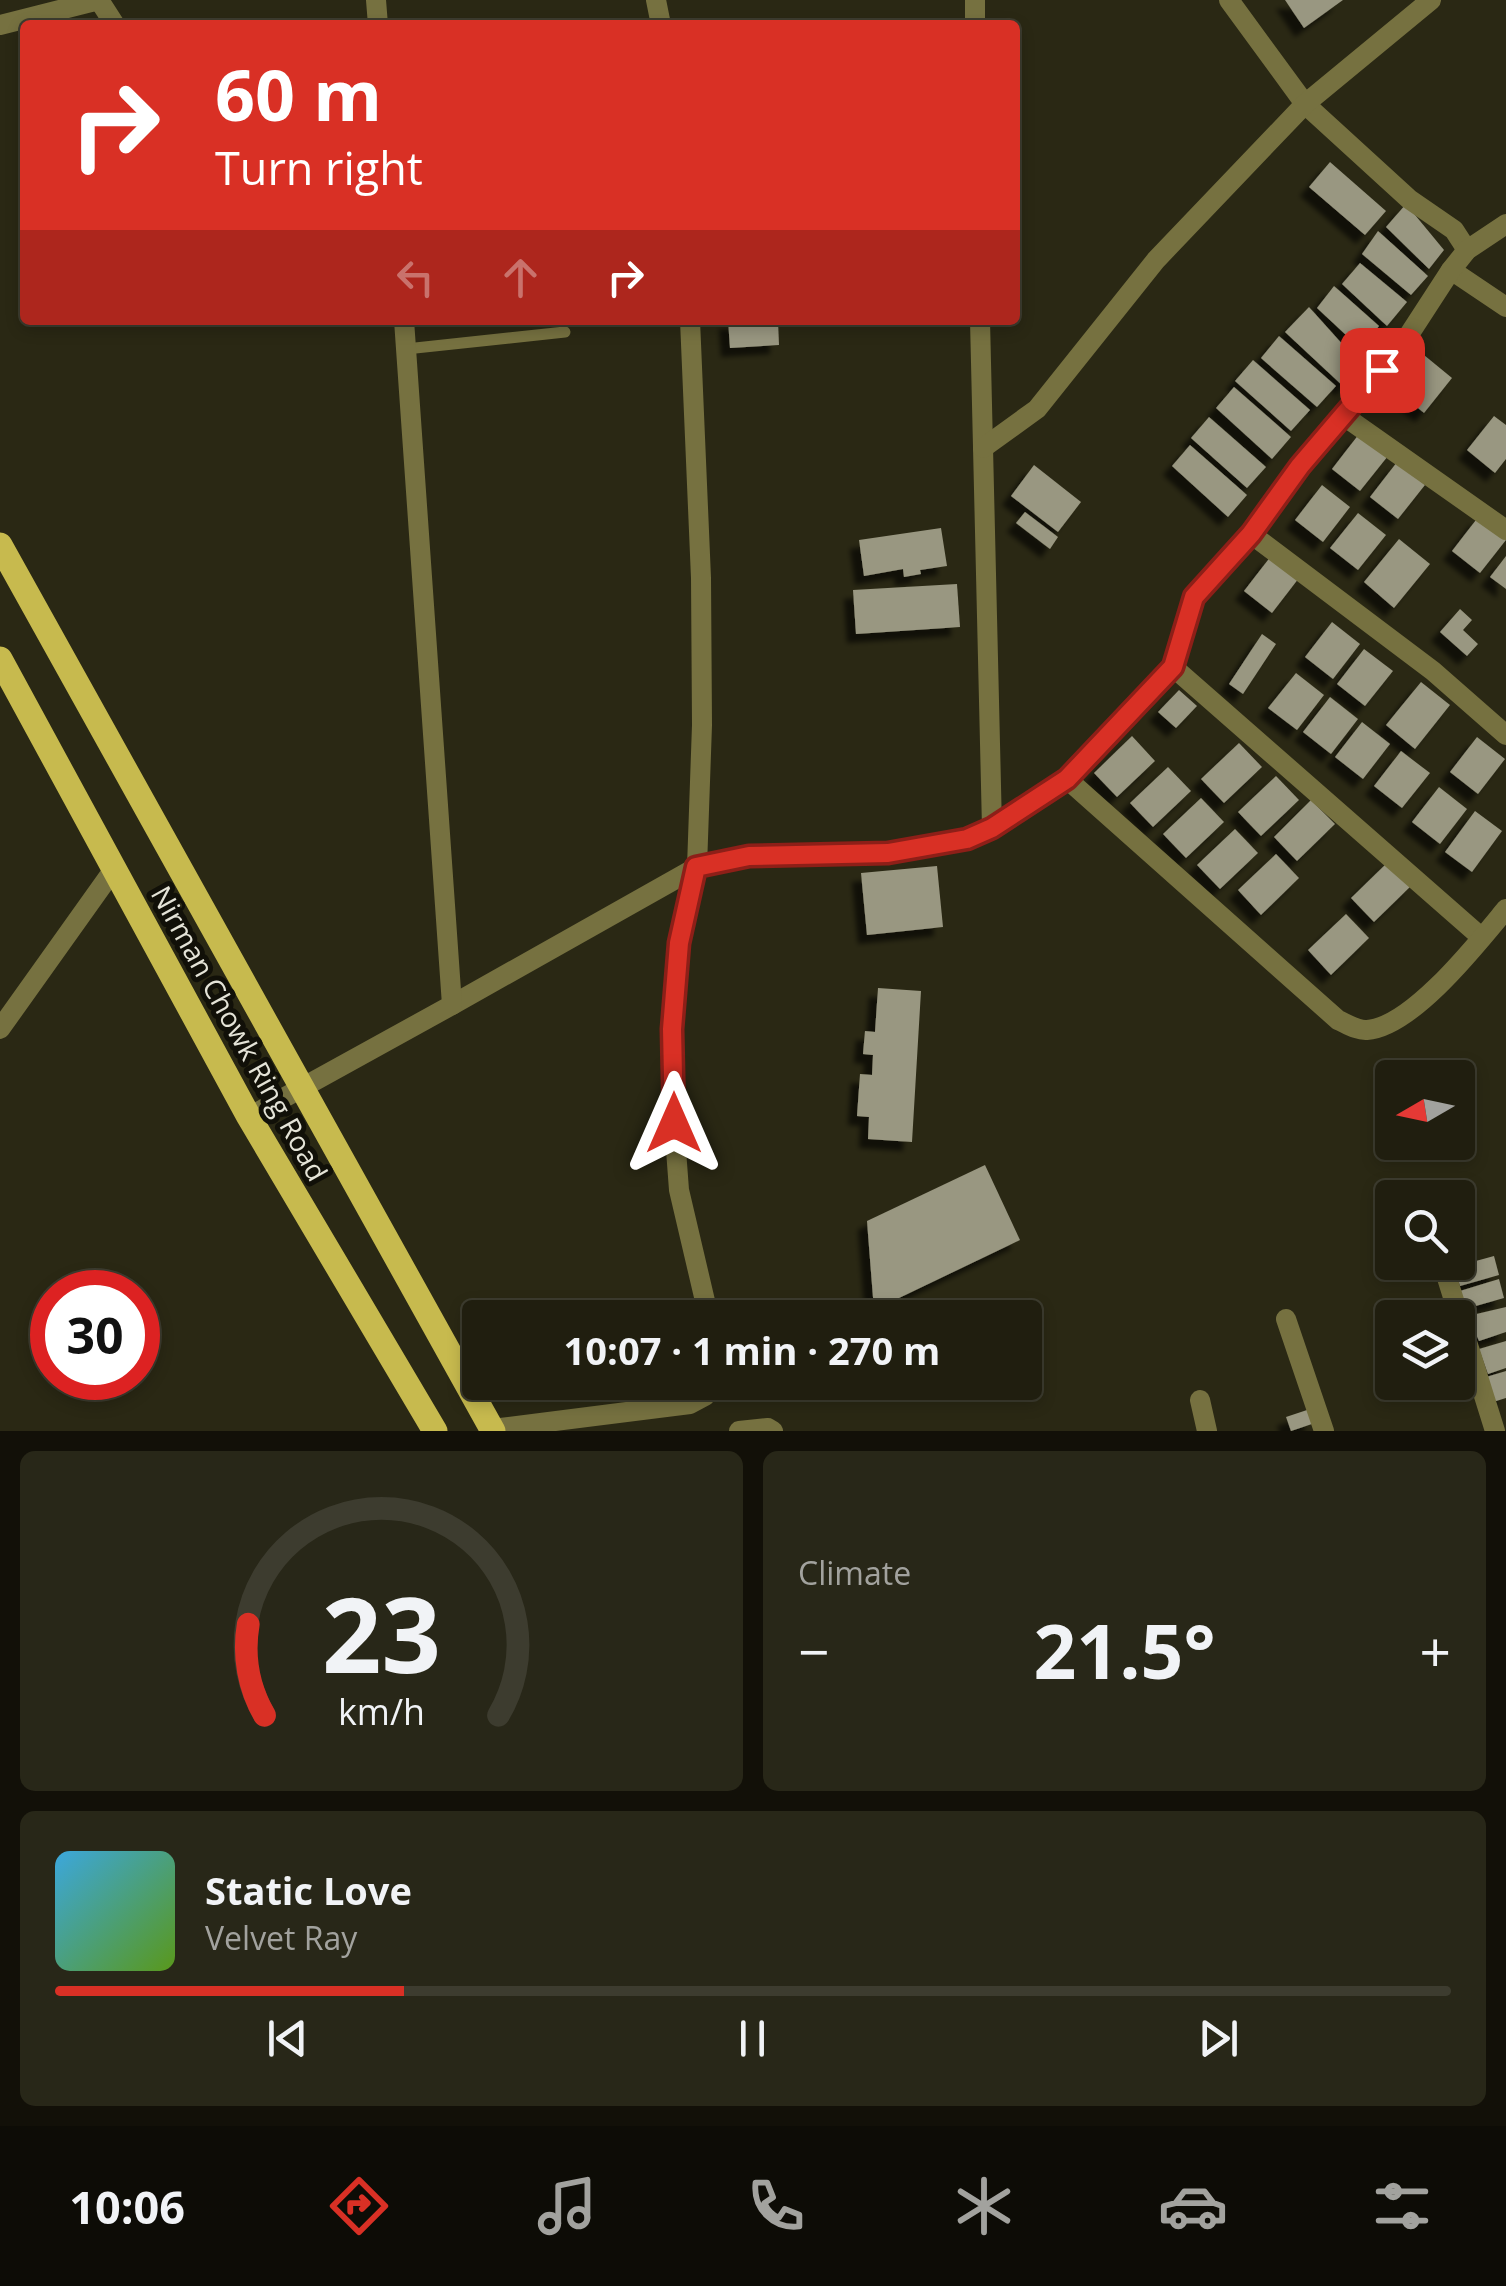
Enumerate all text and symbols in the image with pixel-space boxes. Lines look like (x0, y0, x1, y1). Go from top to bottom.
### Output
text: 60 m (215, 46, 382, 142)
icon: right (50, 60, 180, 190)
text: Turn right (215, 137, 423, 198)
icon: left (388, 250, 443, 305)
icon: ahead (493, 250, 548, 305)
icon: right (598, 250, 653, 305)
pin (1340, 328, 1425, 413)
icon: arrive (1355, 343, 1410, 398)
street label: Nirman Chowk Ring Road (143, 879, 337, 1187)
north arrow (1375, 1060, 1475, 1160)
map controls (1375, 1060, 1475, 1400)
position arrow (622, 1071, 726, 1175)
button: search (1375, 1180, 1475, 1280)
speed limit sign: 30 (30, 1270, 160, 1400)
button: layers (1375, 1300, 1475, 1400)
text: 10:07 · 1 min · 270 m (564, 1324, 940, 1376)
text: Climate (798, 1551, 911, 1594)
text: 23 (322, 1562, 441, 1703)
text: 21.5° (1033, 1599, 1216, 1701)
text: − (798, 1613, 829, 1688)
text: + (1420, 1613, 1451, 1688)
text: km/h (338, 1687, 425, 1735)
text: Static Love (205, 1864, 412, 1916)
text: Velvet Ray (205, 1916, 357, 1959)
icon: previous (260, 2011, 315, 2066)
icon: pause (725, 2011, 780, 2066)
icon: next (1191, 2011, 1246, 2066)
icon: directions (324, 2171, 394, 2241)
icon: music (532, 2171, 602, 2241)
icon: phone (741, 2171, 811, 2241)
icon: climate (949, 2171, 1019, 2241)
icon: car (1158, 2171, 1228, 2241)
icon: filters (1367, 2171, 1437, 2241)
text: 10:06 (69, 2176, 185, 2237)

